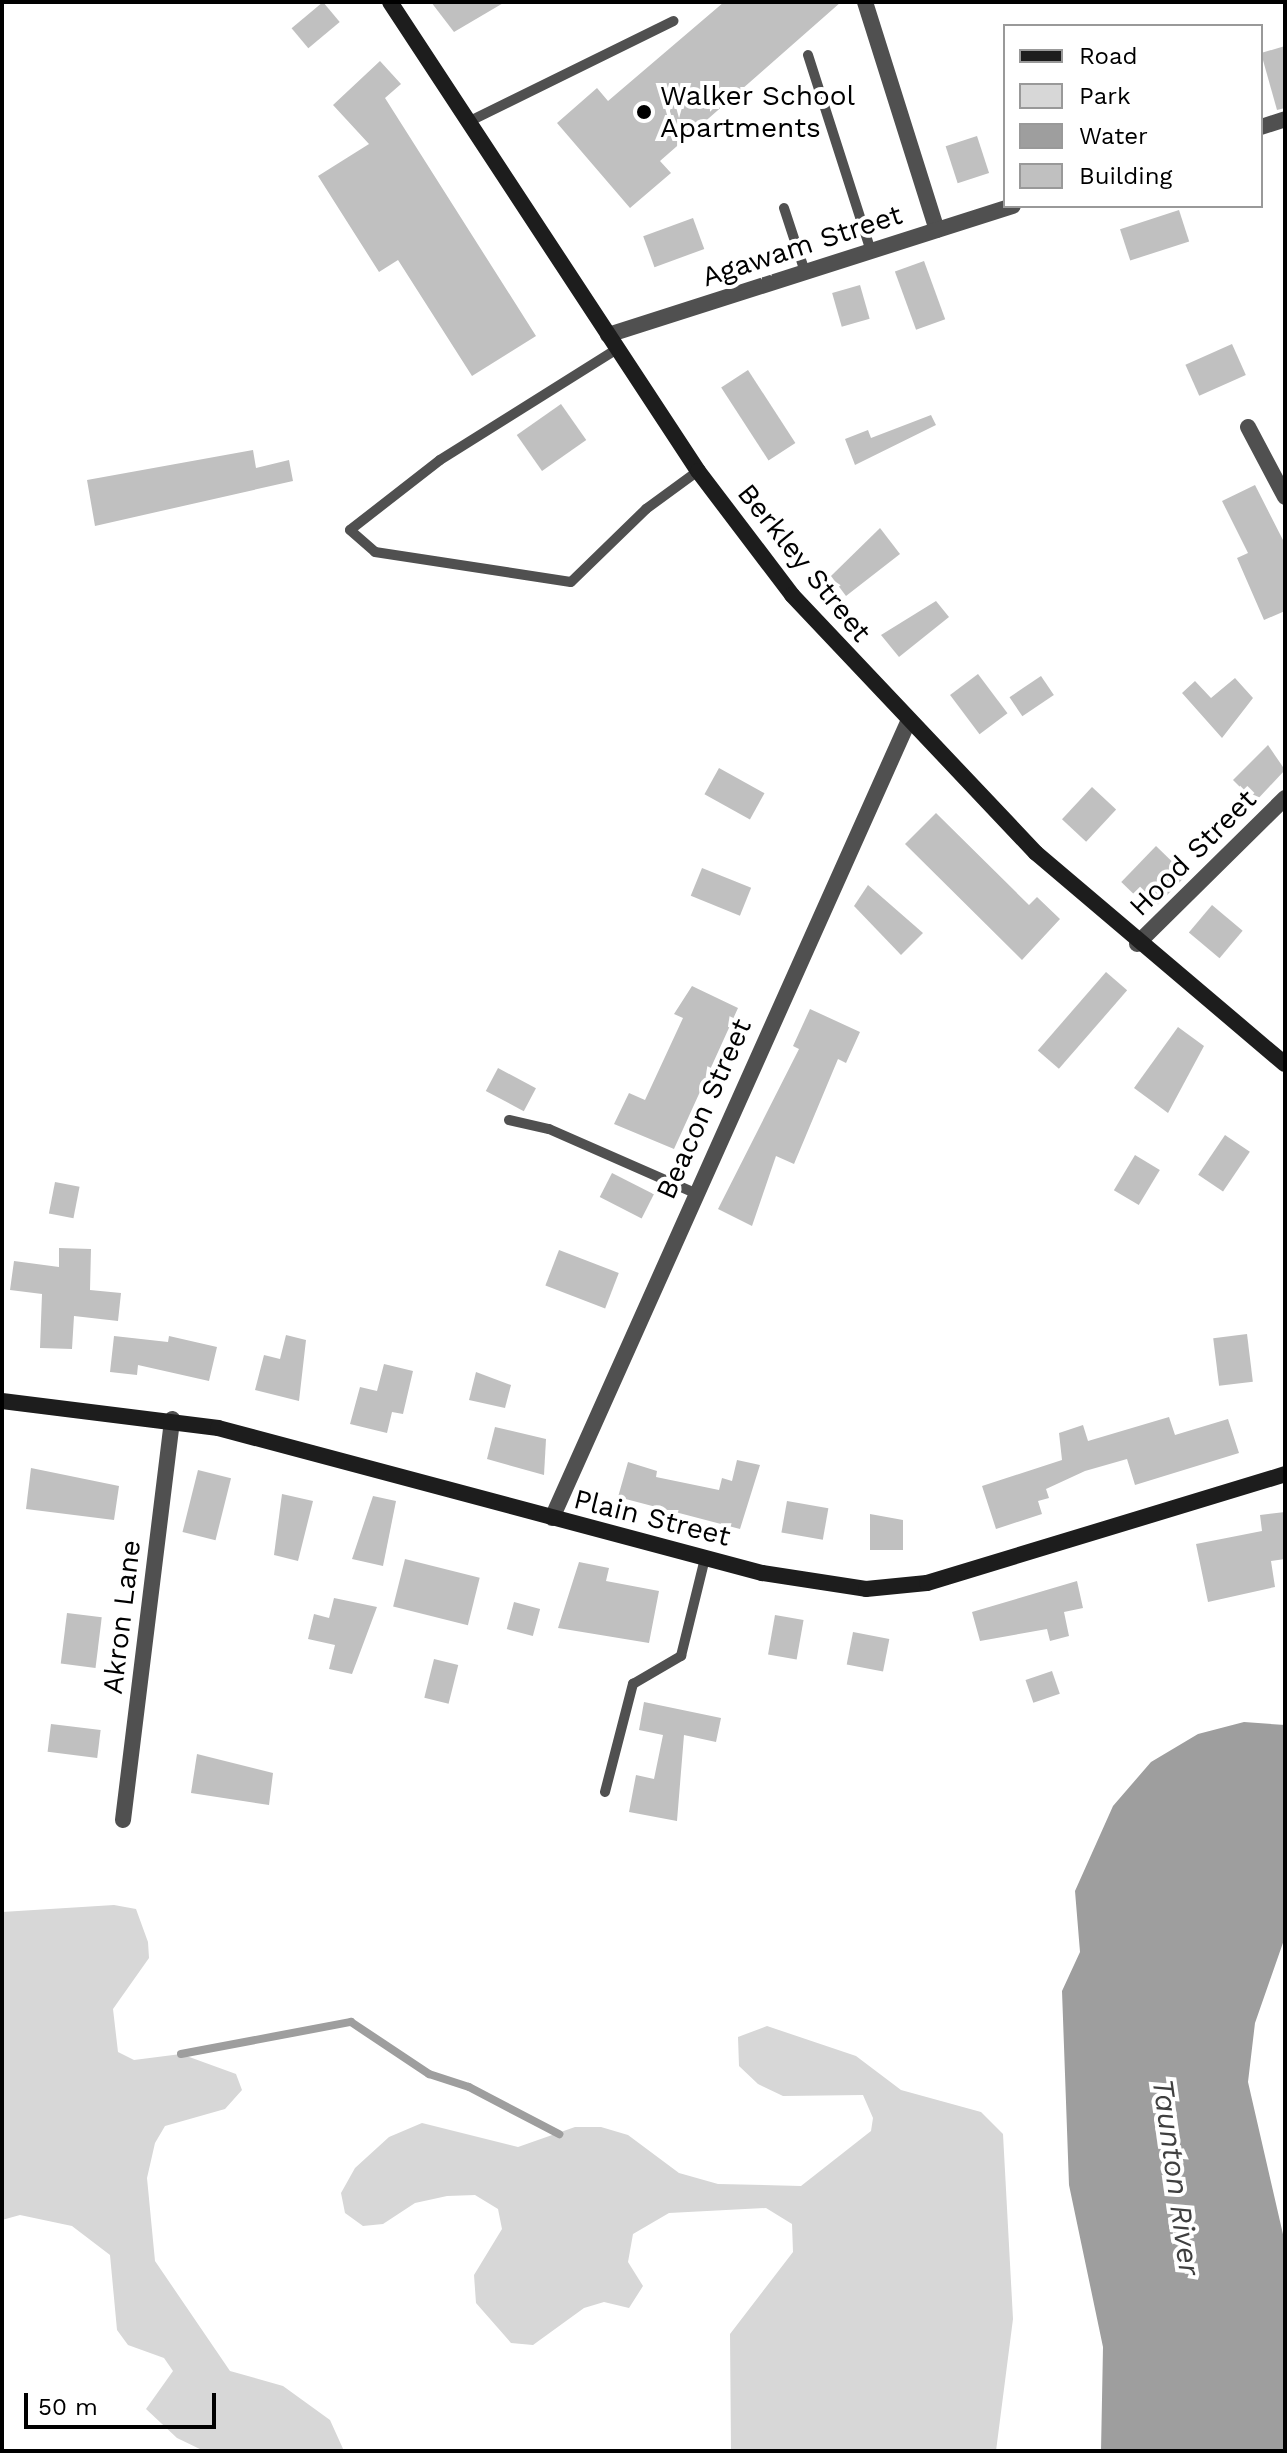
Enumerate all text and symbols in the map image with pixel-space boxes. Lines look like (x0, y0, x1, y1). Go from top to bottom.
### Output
legend (1003, 24, 1263, 208)
text: Road (1079, 42, 1138, 70)
place label: Walker School Apartments (660, 79, 856, 145)
text: Park (1079, 82, 1131, 110)
marker: Walker School Apartments (635, 103, 653, 121)
text: Water (1079, 122, 1148, 150)
text: Building (1079, 162, 1172, 190)
street label: Agawam Street (698, 198, 906, 294)
street label: Berkley Street (730, 477, 878, 649)
street label: Hood Street (1123, 783, 1263, 923)
street label: Beacon Street (649, 1014, 759, 1204)
street label: Plain Street (570, 1482, 734, 1554)
street label: Akron Lane (96, 1538, 148, 1696)
water label: Taunton River (1144, 2076, 1208, 2278)
scale bar (28, 2377, 220, 2427)
text: 50 m (38, 2393, 98, 2421)

